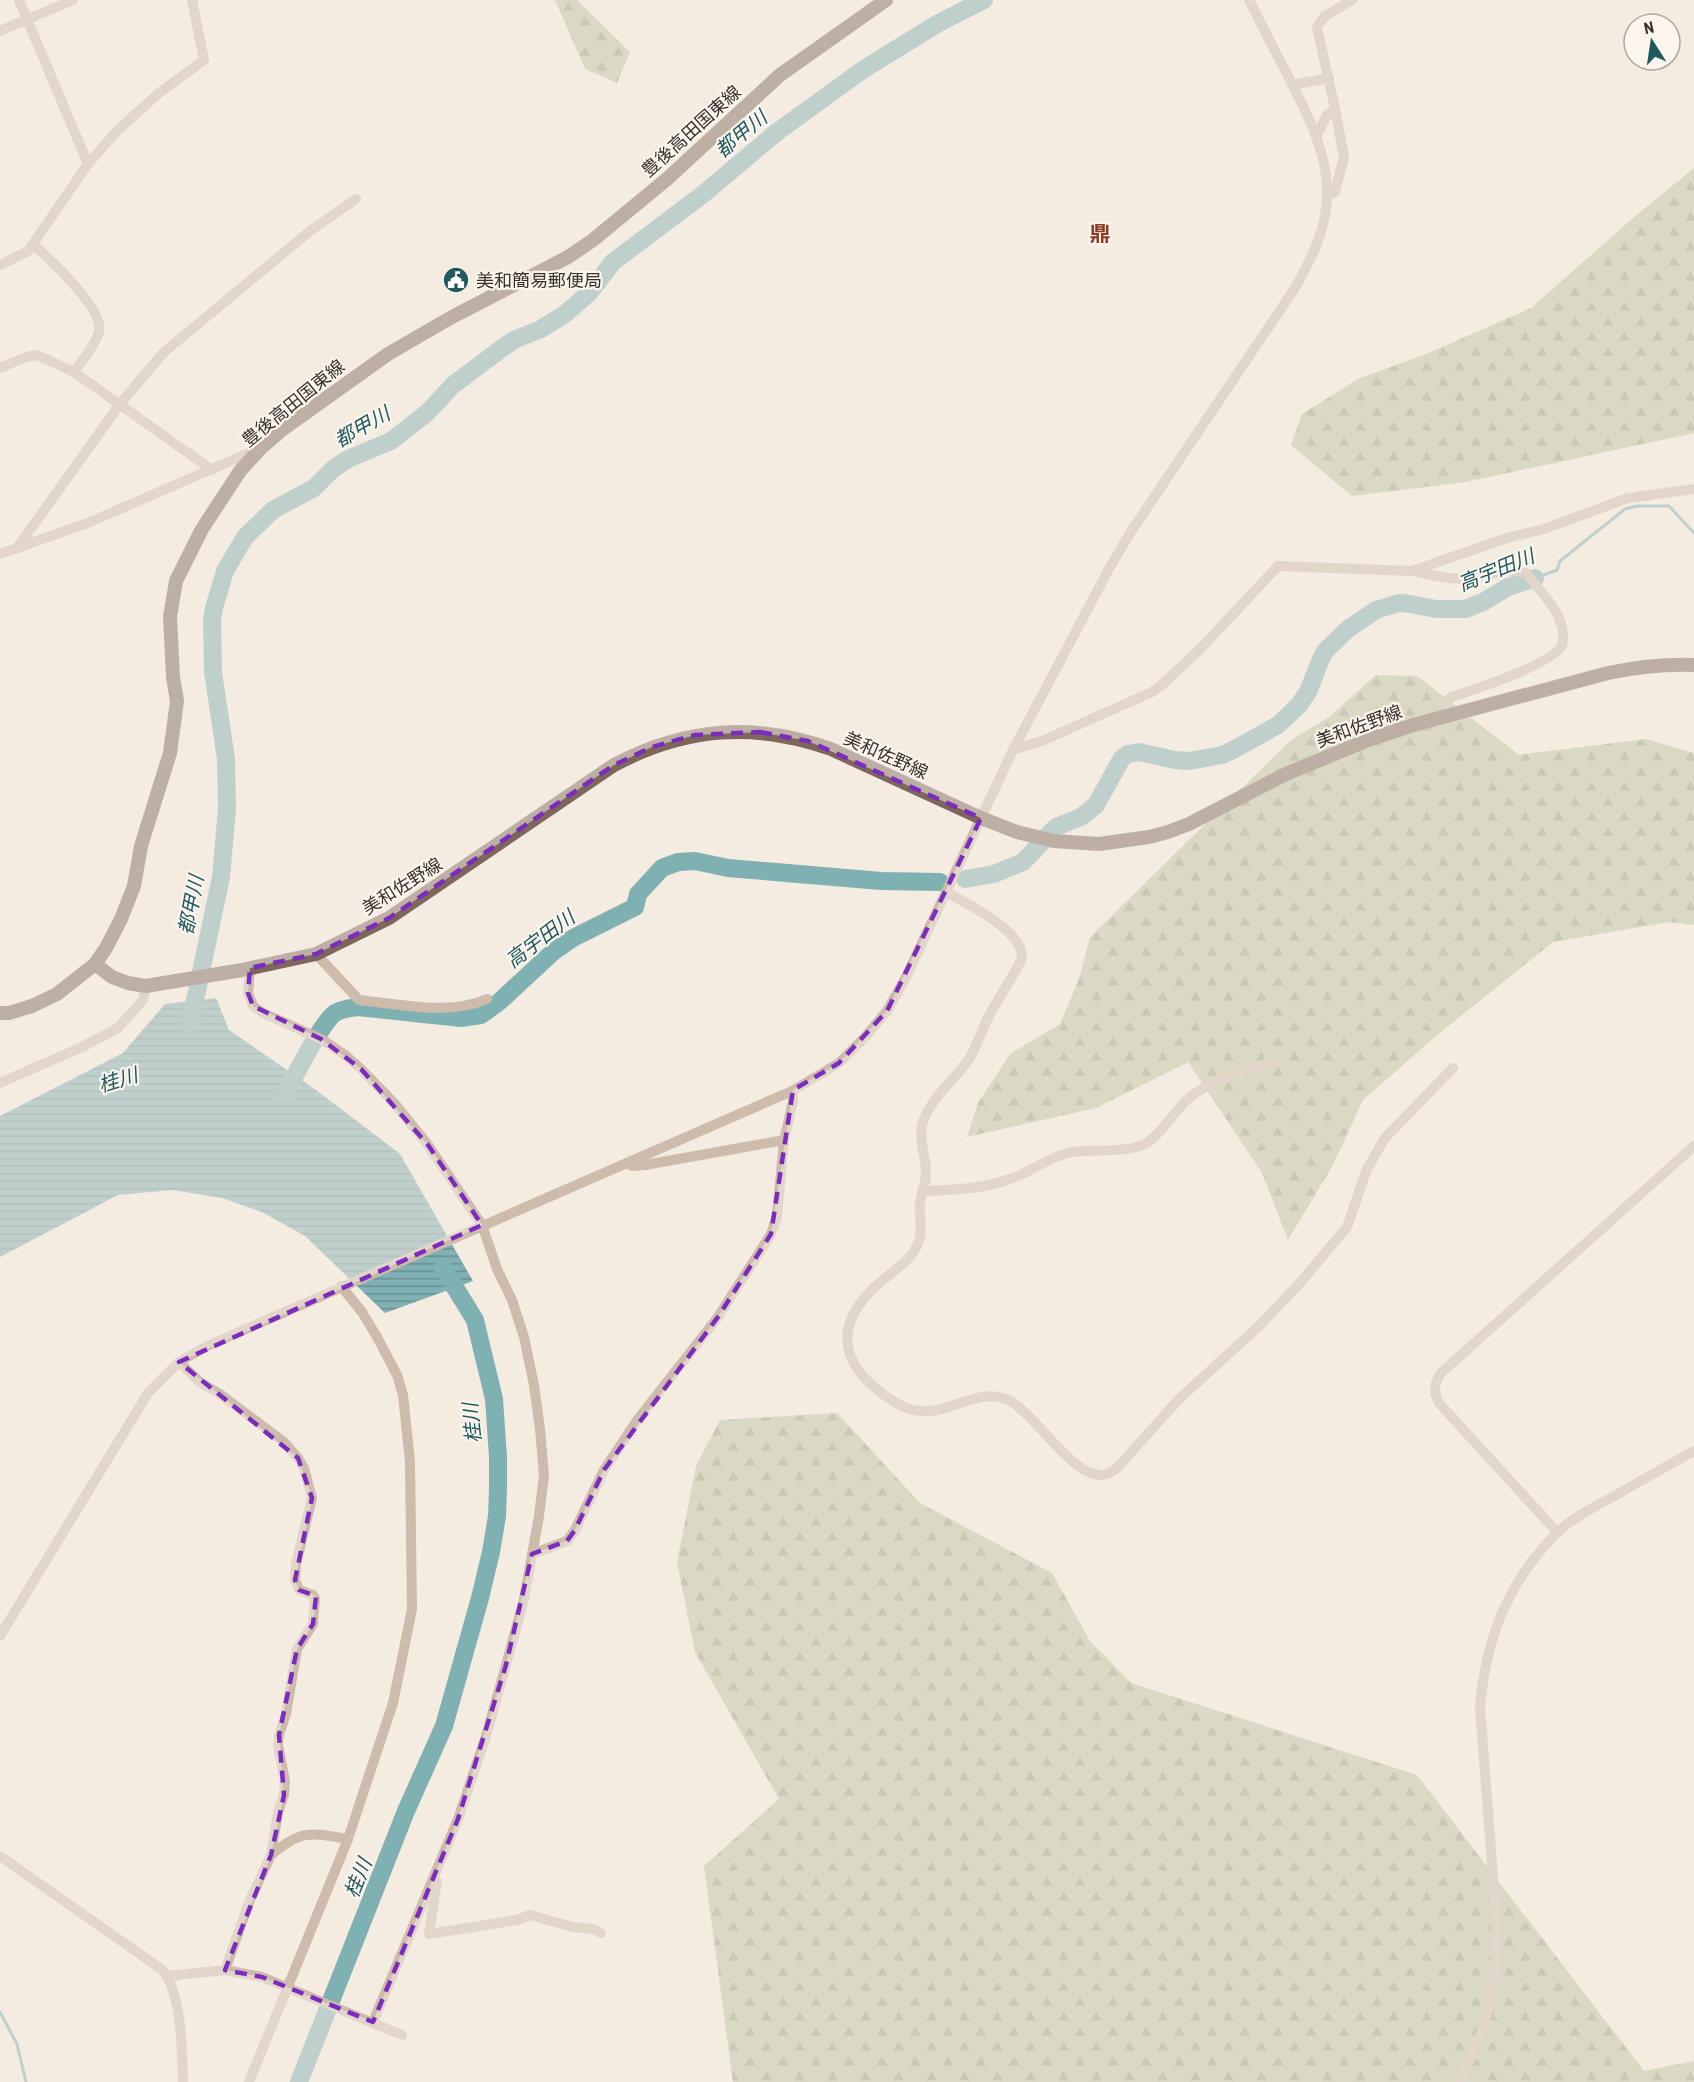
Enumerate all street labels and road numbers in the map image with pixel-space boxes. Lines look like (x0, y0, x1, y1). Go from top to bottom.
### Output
street label: 豊後高田国東線 (637, 81, 745, 181)
street label: 豊後高田国東線 (237, 355, 349, 451)
street label: 美和佐野線 (1313, 701, 1405, 751)
street label: 美和佐野線 (841, 727, 931, 783)
street label: 美和佐野線 (358, 853, 446, 919)

